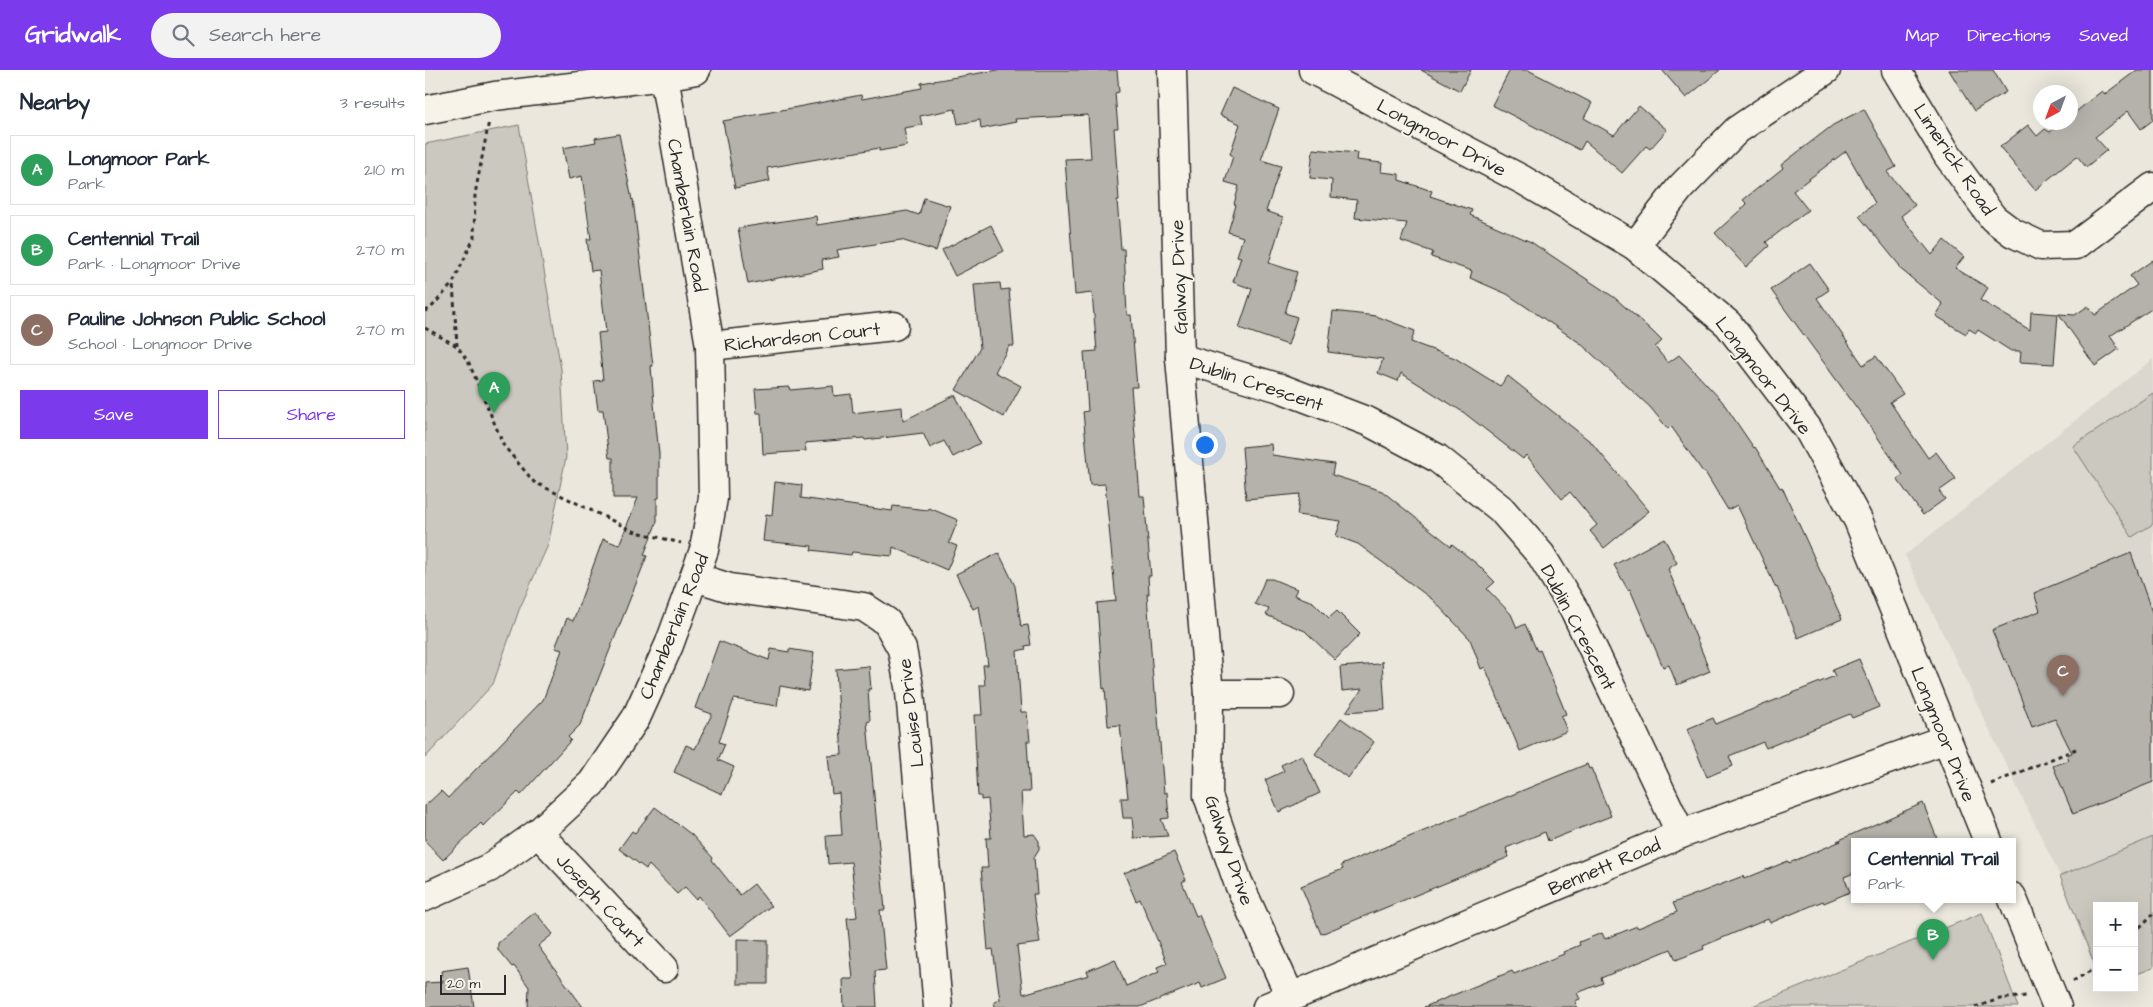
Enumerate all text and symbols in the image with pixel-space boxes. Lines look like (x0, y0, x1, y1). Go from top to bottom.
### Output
search box (151, 13, 501, 58)
text: Gridwalk (25, 18, 121, 52)
icon: search (169, 21, 197, 49)
text: Search here (209, 22, 321, 49)
text: Map (1905, 23, 1939, 48)
text: Directions (1967, 23, 2051, 48)
text: Saved (2079, 23, 2128, 48)
north arrow (2033, 85, 2078, 130)
text: Nearby (20, 88, 90, 117)
text: 3 results (340, 92, 405, 114)
street label: Longmoor Drive (1371, 93, 1511, 185)
street label: Limerick Road (1906, 99, 2001, 221)
street label: Chamberlain Road (660, 137, 713, 294)
text: Longmoor Park (68, 146, 209, 173)
text: A (32, 159, 42, 181)
text: 210 m (364, 159, 404, 181)
text: Park (68, 173, 105, 195)
street label: Galway Drive (1164, 219, 1196, 335)
text: Centennial Trail (68, 226, 199, 253)
text: B (31, 239, 43, 261)
text: 270 m (356, 239, 404, 261)
text: Park · Longmoor Drive (68, 253, 241, 275)
text: Pauline Johnson Public School (68, 306, 326, 333)
street label: Longmoor Drive (1707, 311, 1818, 441)
street label: Richardson Court (723, 316, 882, 359)
text: C (31, 319, 43, 341)
text: 270 m (356, 319, 404, 341)
text: School · Longmoor Drive (68, 333, 253, 355)
street label: Dublin Crescent (1186, 350, 1327, 419)
pin: A (478, 372, 510, 413)
button: Save (20, 390, 208, 439)
button: Share (218, 390, 405, 439)
your location (1192, 432, 1218, 458)
street label: Chamberlain Road (633, 549, 716, 703)
street label: Dublin Crescent (1533, 560, 1622, 696)
pin: C (2047, 655, 2079, 696)
street label: Louise Drive (891, 657, 932, 769)
street label: Longmoor Drive (1902, 663, 1982, 806)
street label: Galway Drive (1196, 792, 1260, 909)
street label: Bennett Road (1544, 831, 1665, 903)
popup (1851, 838, 2016, 903)
text: Centennial Trail (1868, 846, 1999, 873)
street label: Joseph Court (549, 848, 651, 954)
text: Park (1868, 873, 1905, 895)
map controls (2093, 902, 2138, 992)
button: + (2093, 902, 2138, 947)
pin: B (1917, 919, 1949, 960)
button: − (2093, 947, 2138, 992)
scale bar (440, 972, 506, 995)
text: 20 m (447, 974, 480, 994)

